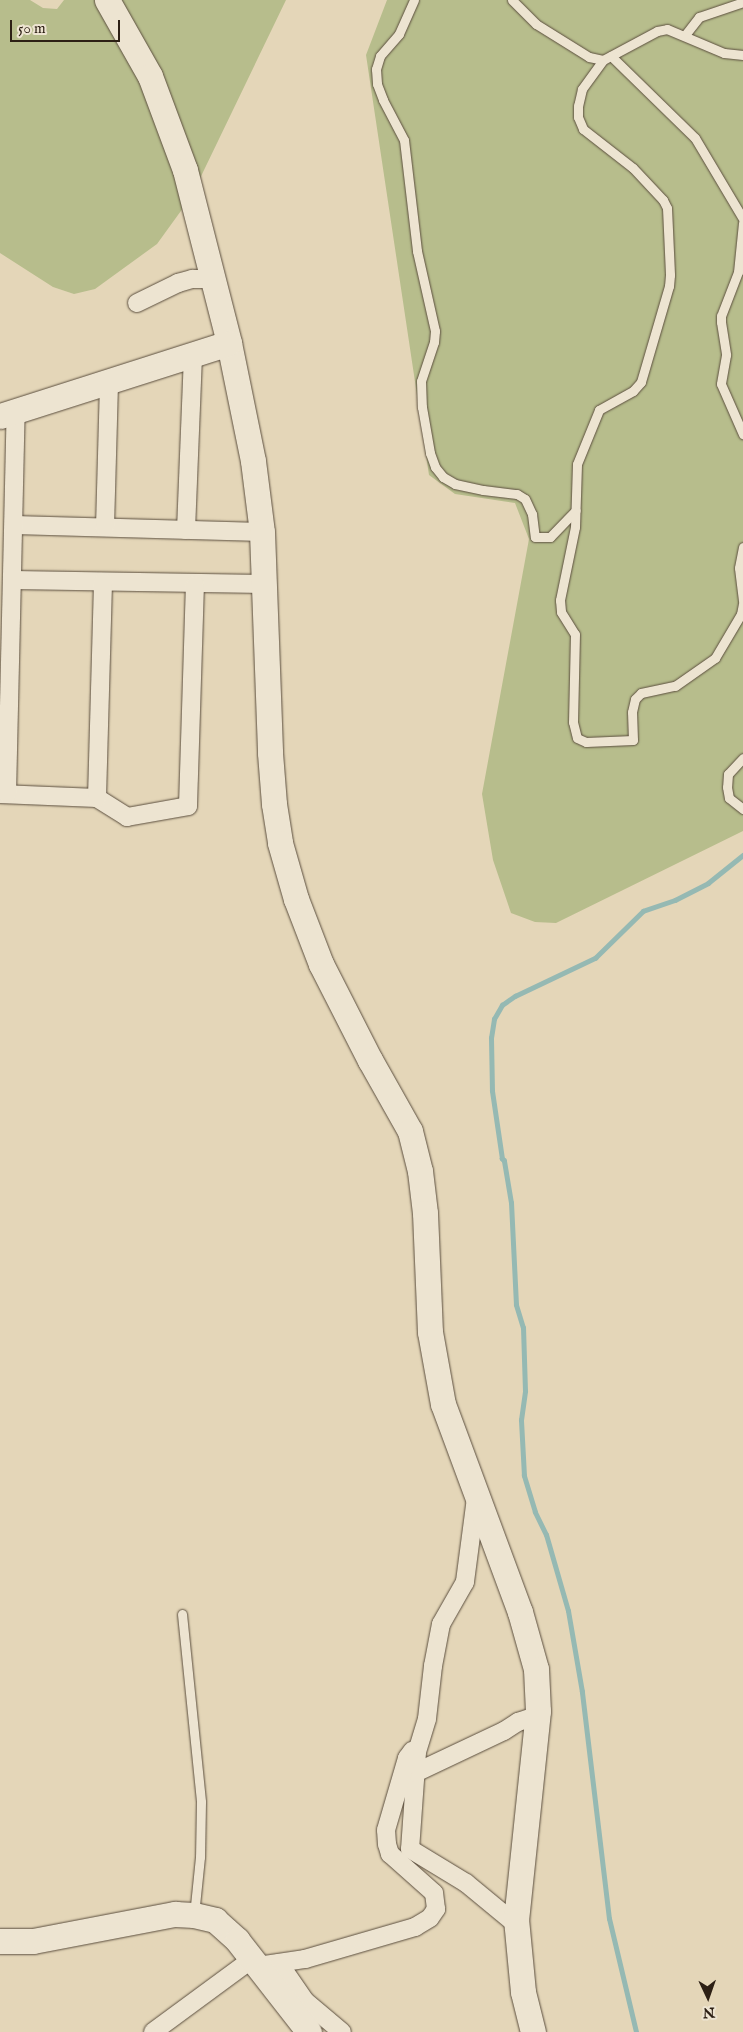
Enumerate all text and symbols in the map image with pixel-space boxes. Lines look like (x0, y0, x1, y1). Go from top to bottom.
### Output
scale bar (12, 10, 122, 42)
text: 50 m (18, 19, 46, 38)
north arrow (683, 1972, 733, 2022)
text: N (702, 2003, 715, 2021)

